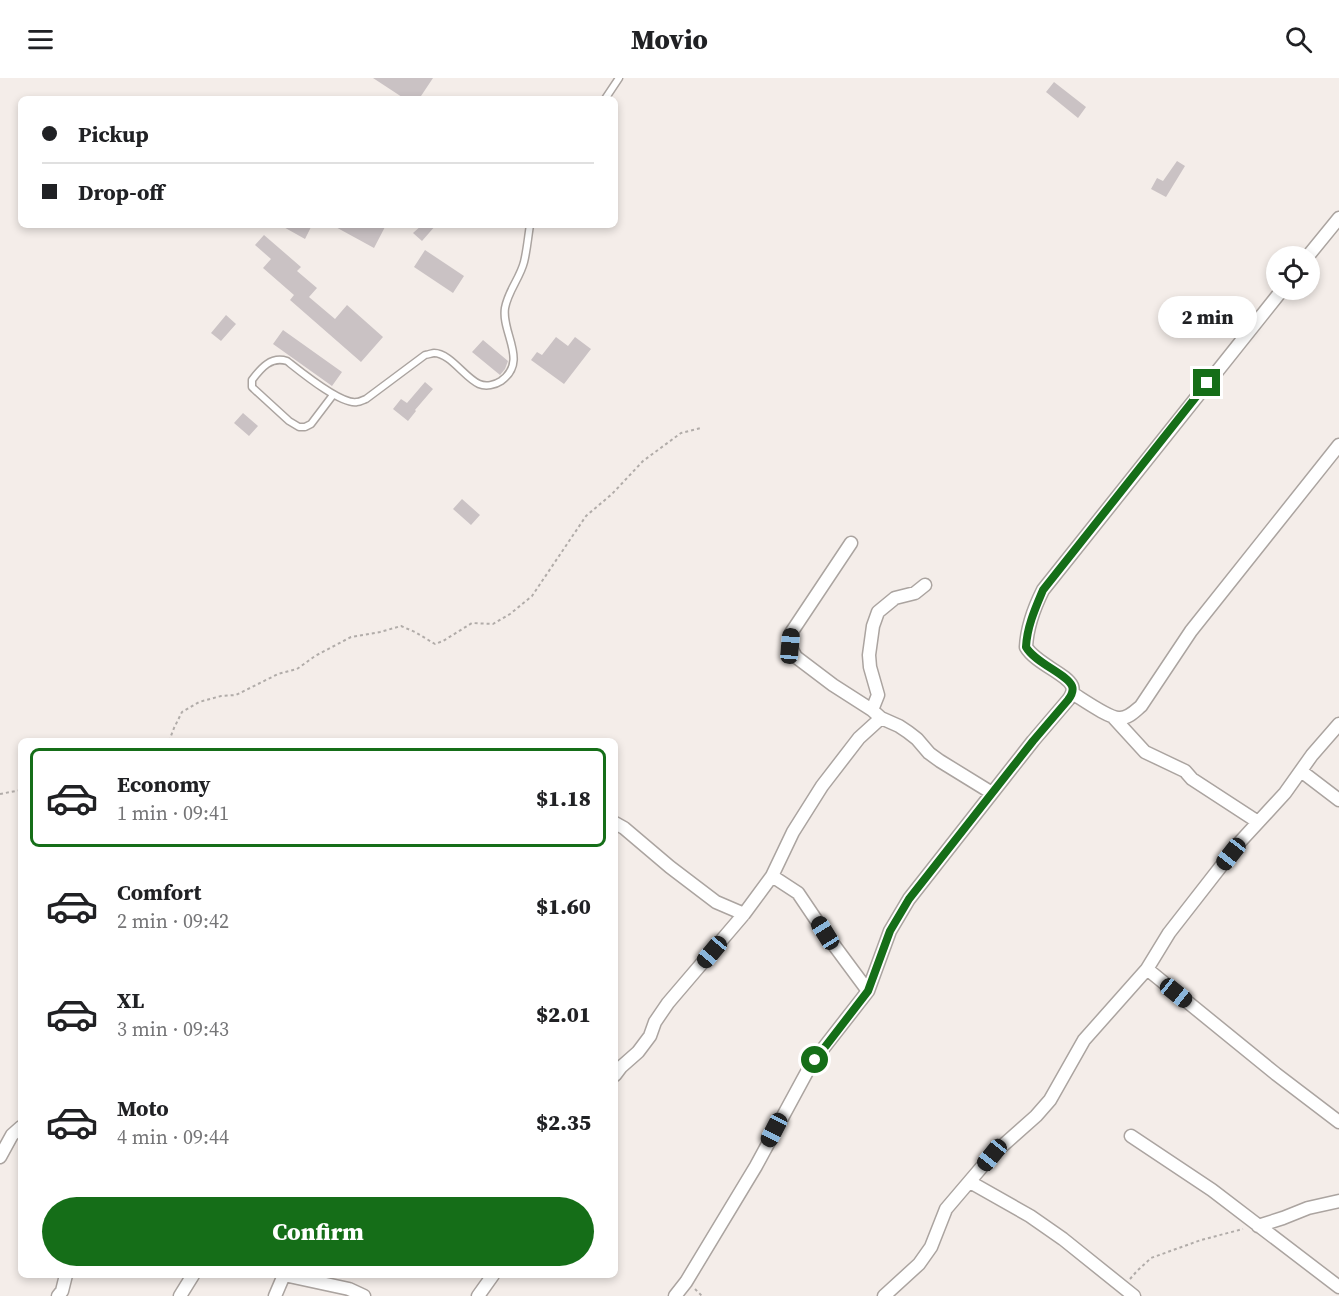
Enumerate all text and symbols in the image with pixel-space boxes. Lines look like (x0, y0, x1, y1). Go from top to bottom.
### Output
text: Movio (631, 21, 708, 58)
icon: menu (24, 23, 57, 56)
icon: search (1282, 23, 1315, 56)
text: Pickup (78, 119, 149, 149)
text: Drop-off (78, 177, 164, 207)
map controls (1266, 246, 1320, 300)
button: locate (1266, 246, 1320, 300)
callout: 2 min (1158, 296, 1256, 338)
text: 2 min (1181, 303, 1234, 331)
route end (1193, 369, 1220, 396)
car (779, 627, 801, 665)
text: Economy (117, 769, 211, 799)
icon: car (45, 771, 99, 825)
text: $1.18 (536, 783, 591, 813)
text: 1 min · 09:41 (117, 799, 229, 827)
car (1213, 834, 1249, 874)
text: Comfort (117, 877, 201, 907)
icon: car (45, 879, 99, 933)
text: $1.60 (536, 891, 591, 921)
text: 2 min · 09:42 (117, 907, 229, 935)
car (808, 913, 842, 953)
car (694, 932, 730, 972)
car (1156, 975, 1196, 1011)
text: XL (117, 985, 144, 1015)
icon: car (45, 987, 99, 1041)
text: $2.01 (536, 999, 591, 1029)
text: 3 min · 09:43 (117, 1015, 229, 1043)
route start (801, 1046, 828, 1073)
text: Moto (117, 1093, 169, 1123)
icon: car (45, 1095, 99, 1149)
text: $2.35 (536, 1107, 591, 1137)
car (758, 1110, 790, 1150)
text: 4 min · 09:44 (117, 1123, 229, 1151)
car (974, 1135, 1010, 1175)
button: Confirm (42, 1197, 594, 1266)

